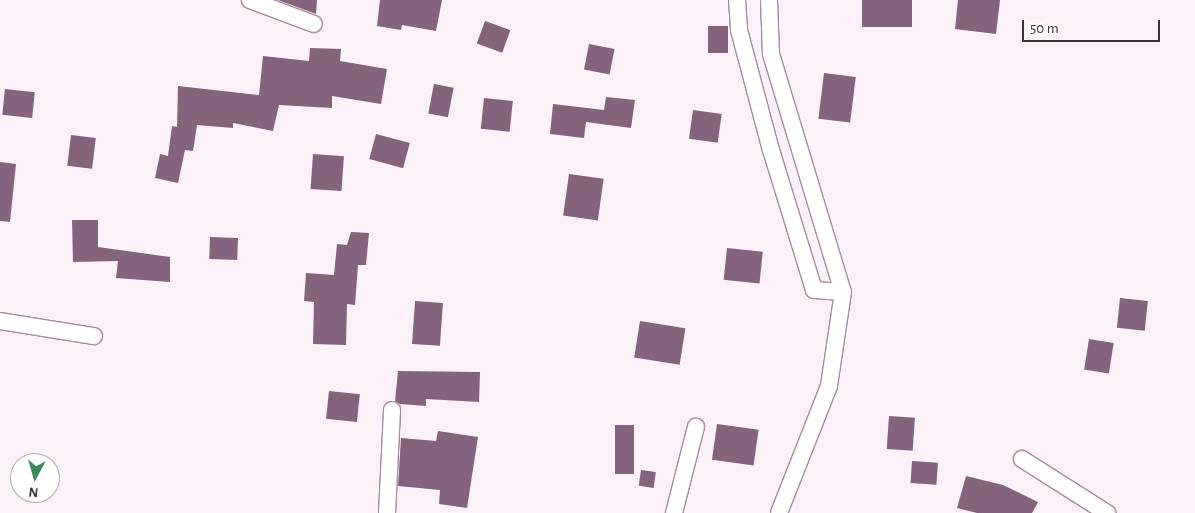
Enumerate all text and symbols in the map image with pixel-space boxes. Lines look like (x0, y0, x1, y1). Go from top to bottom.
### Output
scale bar (1025, 10, 1162, 42)
text: 50 m (1030, 21, 1059, 36)
north arrow (10, 453, 60, 503)
text: N (28, 484, 39, 499)

